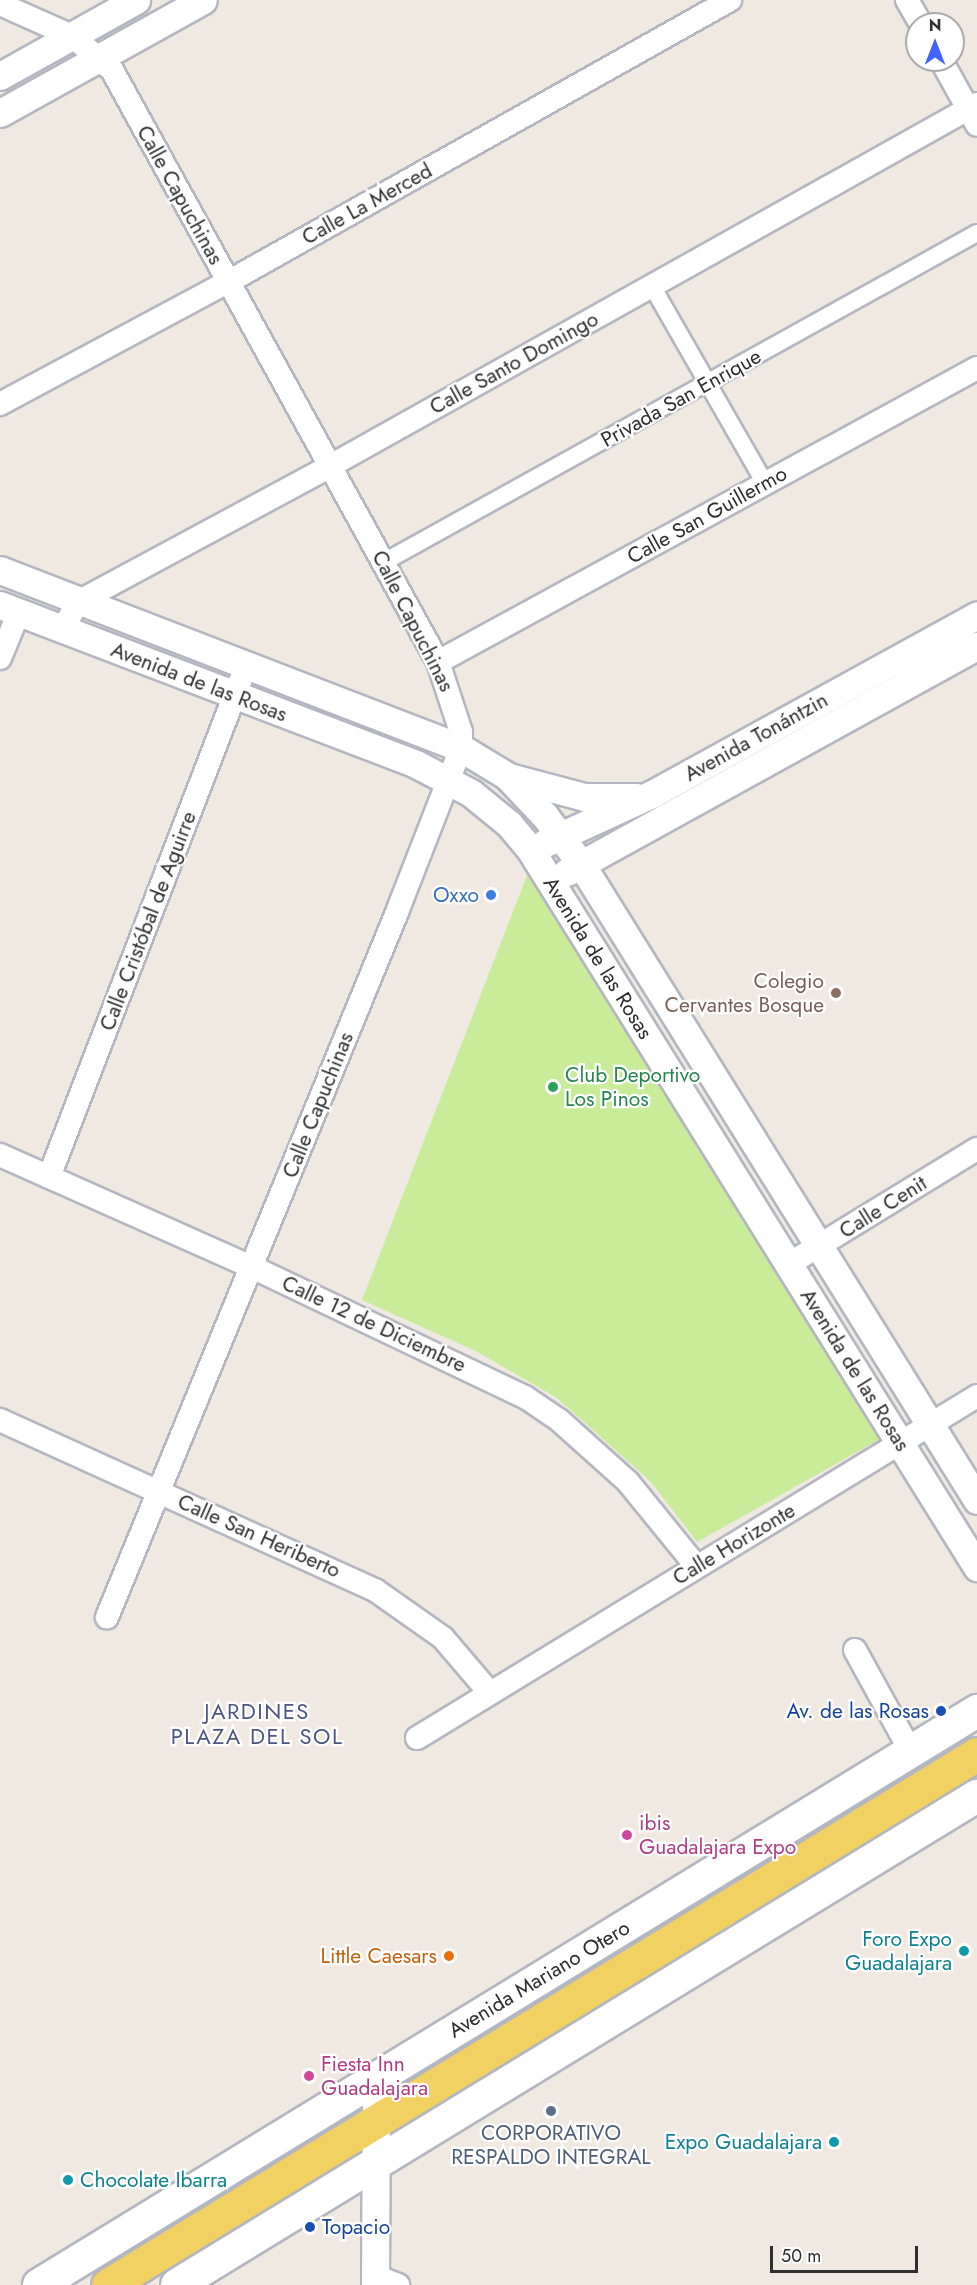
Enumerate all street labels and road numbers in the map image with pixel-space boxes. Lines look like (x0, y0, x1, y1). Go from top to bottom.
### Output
street label: Calle Capuchinas (131, 121, 229, 269)
street label: Calle La Merced (298, 158, 436, 250)
street label: Calle Santo Domingo (425, 306, 603, 420)
street label: Privada San Enrique (596, 343, 766, 453)
street label: Calle San Guillermo (623, 461, 791, 569)
street label: Calle Capuchinas (367, 546, 459, 696)
street label: Avenida de las Rosas (107, 637, 291, 727)
street label: Avenida Tonántzin (680, 687, 832, 787)
street label: Calle Cristóbal de Aguirre (95, 808, 201, 1034)
street label: Avenida de las Rosas (538, 872, 658, 1044)
street label: Calle Capuchinas (277, 1028, 359, 1182)
street label: Calle Cenit (835, 1170, 931, 1244)
street label: Calle 12 de Diciembre (278, 1270, 470, 1378)
street label: Avenida de las Rosas (795, 1284, 915, 1456)
street label: Calle San Heriberto (174, 1489, 344, 1583)
street label: Calle Horizonte (668, 1498, 800, 1590)
street label: Avenida Mariano Otero (444, 1915, 634, 2043)

